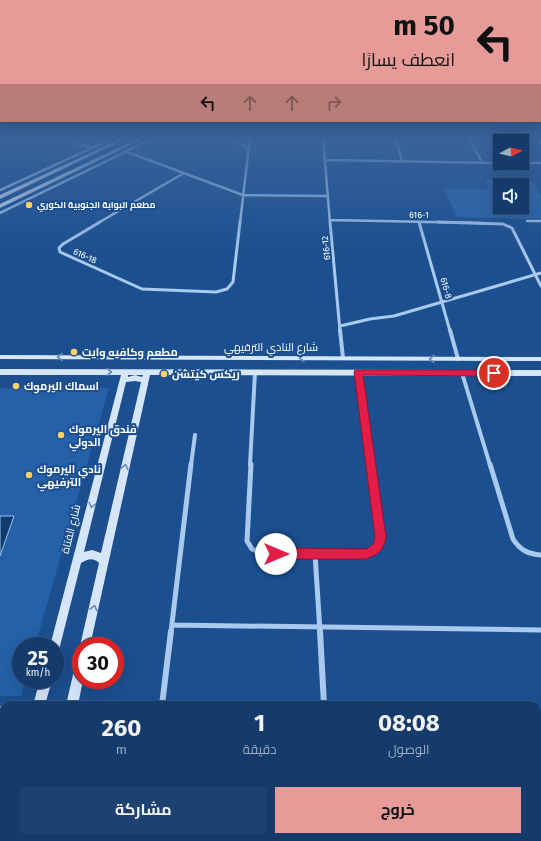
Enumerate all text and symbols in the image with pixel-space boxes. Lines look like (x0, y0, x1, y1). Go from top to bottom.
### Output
text: 50 m (393, 9, 455, 42)
icon: left (469, 16, 521, 68)
text: انعطف يسارًا (361, 49, 455, 71)
icon: left (197, 92, 219, 114)
icon: ahead (239, 92, 261, 114)
icon: ahead (281, 92, 303, 114)
icon: right (323, 92, 345, 114)
north arrow (493, 134, 529, 170)
map controls (493, 134, 529, 214)
button: sound (493, 178, 529, 214)
marker: مطعم البوابة الجنوبية الكوري (24, 200, 34, 210)
place label: مطعم البوابة الجنوبية الكوري (37, 200, 156, 213)
street label: 616-1 (409, 210, 429, 220)
street label: 616-12 (320, 235, 332, 261)
street label: 616-18 (72, 246, 98, 266)
street label: 616-8 (438, 276, 454, 300)
street label: شارع النادي الترفيهي (224, 341, 318, 356)
place label: مطعم وكافيه وايت (82, 346, 178, 360)
marker: مطعم وكافيه وايت (69, 347, 79, 357)
one-way arrow (57, 353, 63, 361)
one-way arrow (299, 354, 305, 362)
one-way arrow (429, 355, 435, 363)
pin (477, 356, 511, 390)
icon: arrive (483, 362, 505, 384)
one-way arrow (106, 368, 112, 376)
place label: ريكس كيتشن (172, 368, 240, 381)
marker: ريكس كيتشن (159, 369, 169, 379)
place label: اسماك اليرموك (24, 380, 99, 394)
marker: اسماك اليرموك (11, 381, 21, 391)
place label: فندق اليرموك الدولي (69, 423, 137, 452)
marker: فندق اليرموك الدولي (56, 430, 66, 440)
place label: نادي اليرموك الترفيهي (37, 463, 101, 492)
one-way arrow (121, 464, 129, 471)
marker: نادي اليرموك الترفيهي (24, 470, 34, 480)
one-way arrow (88, 501, 96, 508)
street label: شارع الفتاة (59, 503, 84, 555)
position arrow (255, 533, 297, 575)
one-way arrow (89, 605, 97, 611)
speed limit sign: 30 (72, 637, 124, 689)
text: 25 (27, 646, 49, 670)
text: km/h (26, 667, 50, 679)
text: 1 (254, 709, 265, 737)
text: 08:08 (378, 709, 440, 737)
text: 260 (101, 714, 141, 742)
text: m (116, 742, 127, 757)
text: دقيقة (243, 742, 277, 757)
text: الوصول (388, 742, 429, 757)
button: مشاركة (20, 787, 267, 833)
button: خروج (275, 787, 521, 833)

